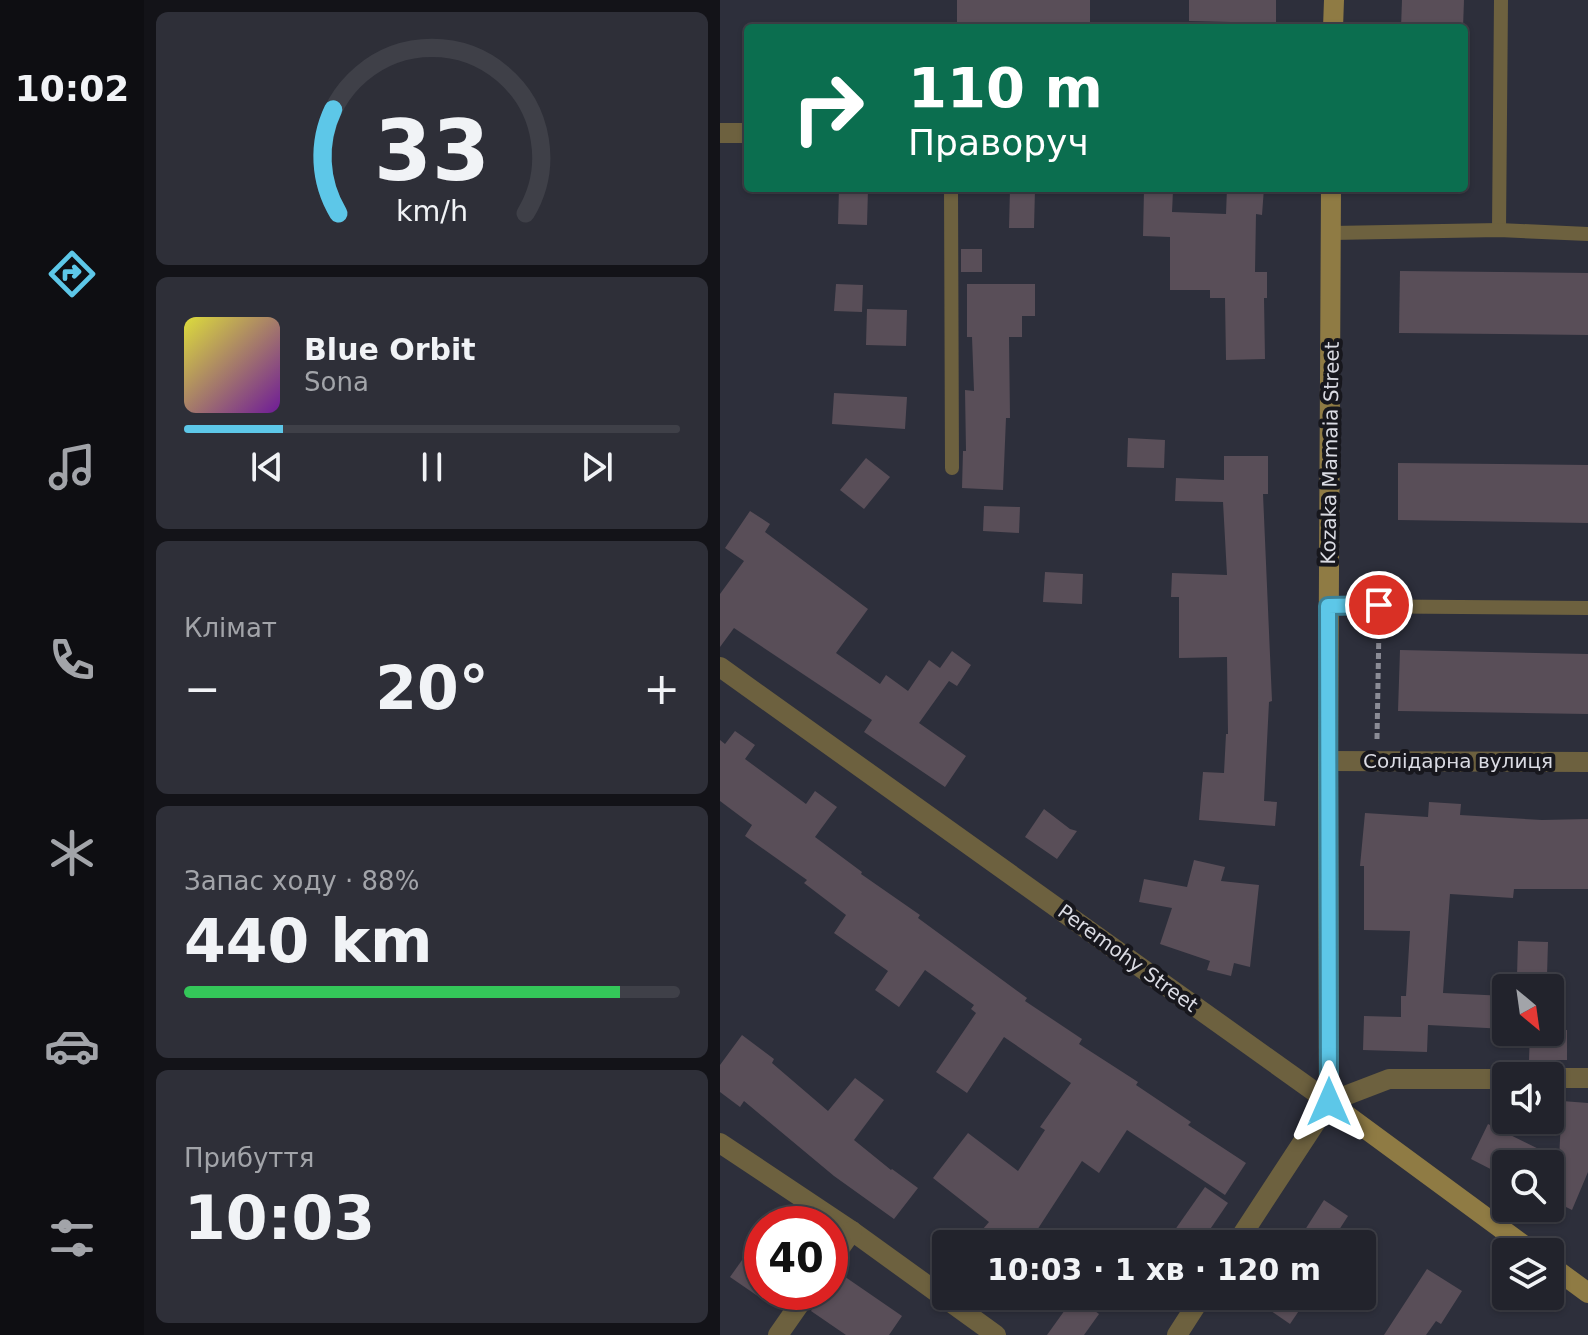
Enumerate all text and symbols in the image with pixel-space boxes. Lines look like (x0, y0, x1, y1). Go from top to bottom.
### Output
text: 110 m (908, 55, 1103, 120)
icon: right (776, 56, 880, 160)
text: 10:02 (15, 68, 129, 109)
text: 33 (374, 103, 490, 200)
text: Праворуч (908, 122, 1089, 163)
text: km/h (396, 194, 468, 228)
icon: directions (44, 246, 100, 302)
text: Blue Orbit (304, 332, 476, 367)
street label: Kozaka Mamaia Street (1316, 341, 1344, 565)
text: Sona (304, 367, 369, 397)
icon: music (44, 439, 100, 495)
icon: previous (245, 445, 289, 489)
icon: pause (410, 445, 454, 489)
icon: next (575, 445, 619, 489)
pin (1345, 571, 1413, 639)
icon: arrive (1357, 583, 1401, 627)
text: Клімат (184, 613, 277, 643)
icon: phone (44, 632, 100, 688)
text: 20° (375, 653, 489, 723)
text: − (184, 663, 221, 714)
text: + (643, 663, 680, 714)
street label: Солідарна вулиця (1363, 749, 1553, 773)
icon: climate (44, 825, 100, 881)
text: Запас ходу · 88% (184, 866, 419, 896)
street label: Peremohy Street (1053, 899, 1203, 1017)
text: 440 km (184, 906, 433, 976)
north arrow (1492, 974, 1564, 1046)
map controls (1492, 974, 1564, 1310)
icon: car (44, 1018, 100, 1074)
position arrow (1287, 1060, 1371, 1144)
button: sound (1492, 1062, 1564, 1134)
text: Прибуття (184, 1143, 314, 1173)
button: search (1492, 1150, 1564, 1222)
text: 10:03 (184, 1183, 375, 1253)
speed limit sign: 40 (744, 1206, 848, 1310)
icon: filters (44, 1210, 100, 1266)
button: layers (1492, 1238, 1564, 1310)
text: 10:03 · 1 хв · 120 m (987, 1252, 1321, 1287)

